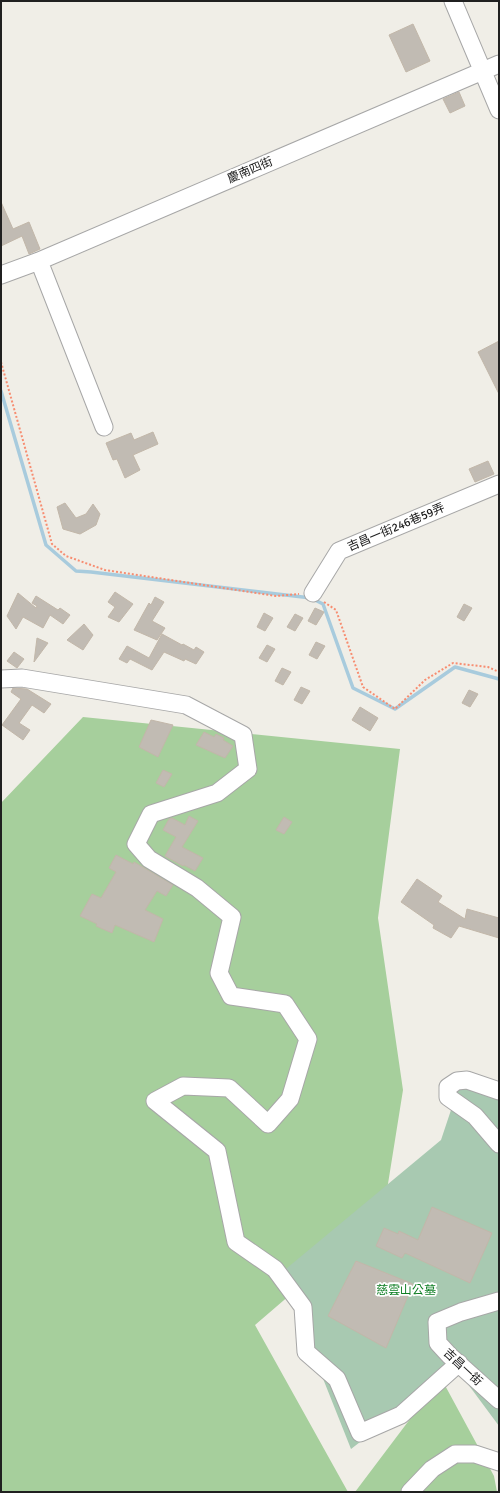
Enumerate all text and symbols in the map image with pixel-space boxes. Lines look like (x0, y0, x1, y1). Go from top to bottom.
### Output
street label: 慶南四街 (225, 154, 275, 187)
street label: 吉昌一街246巷59弄 (345, 500, 447, 555)
park label: 慈雲山公墓 (376, 1283, 436, 1298)
street label: 吉昌一街 (440, 1346, 485, 1389)

